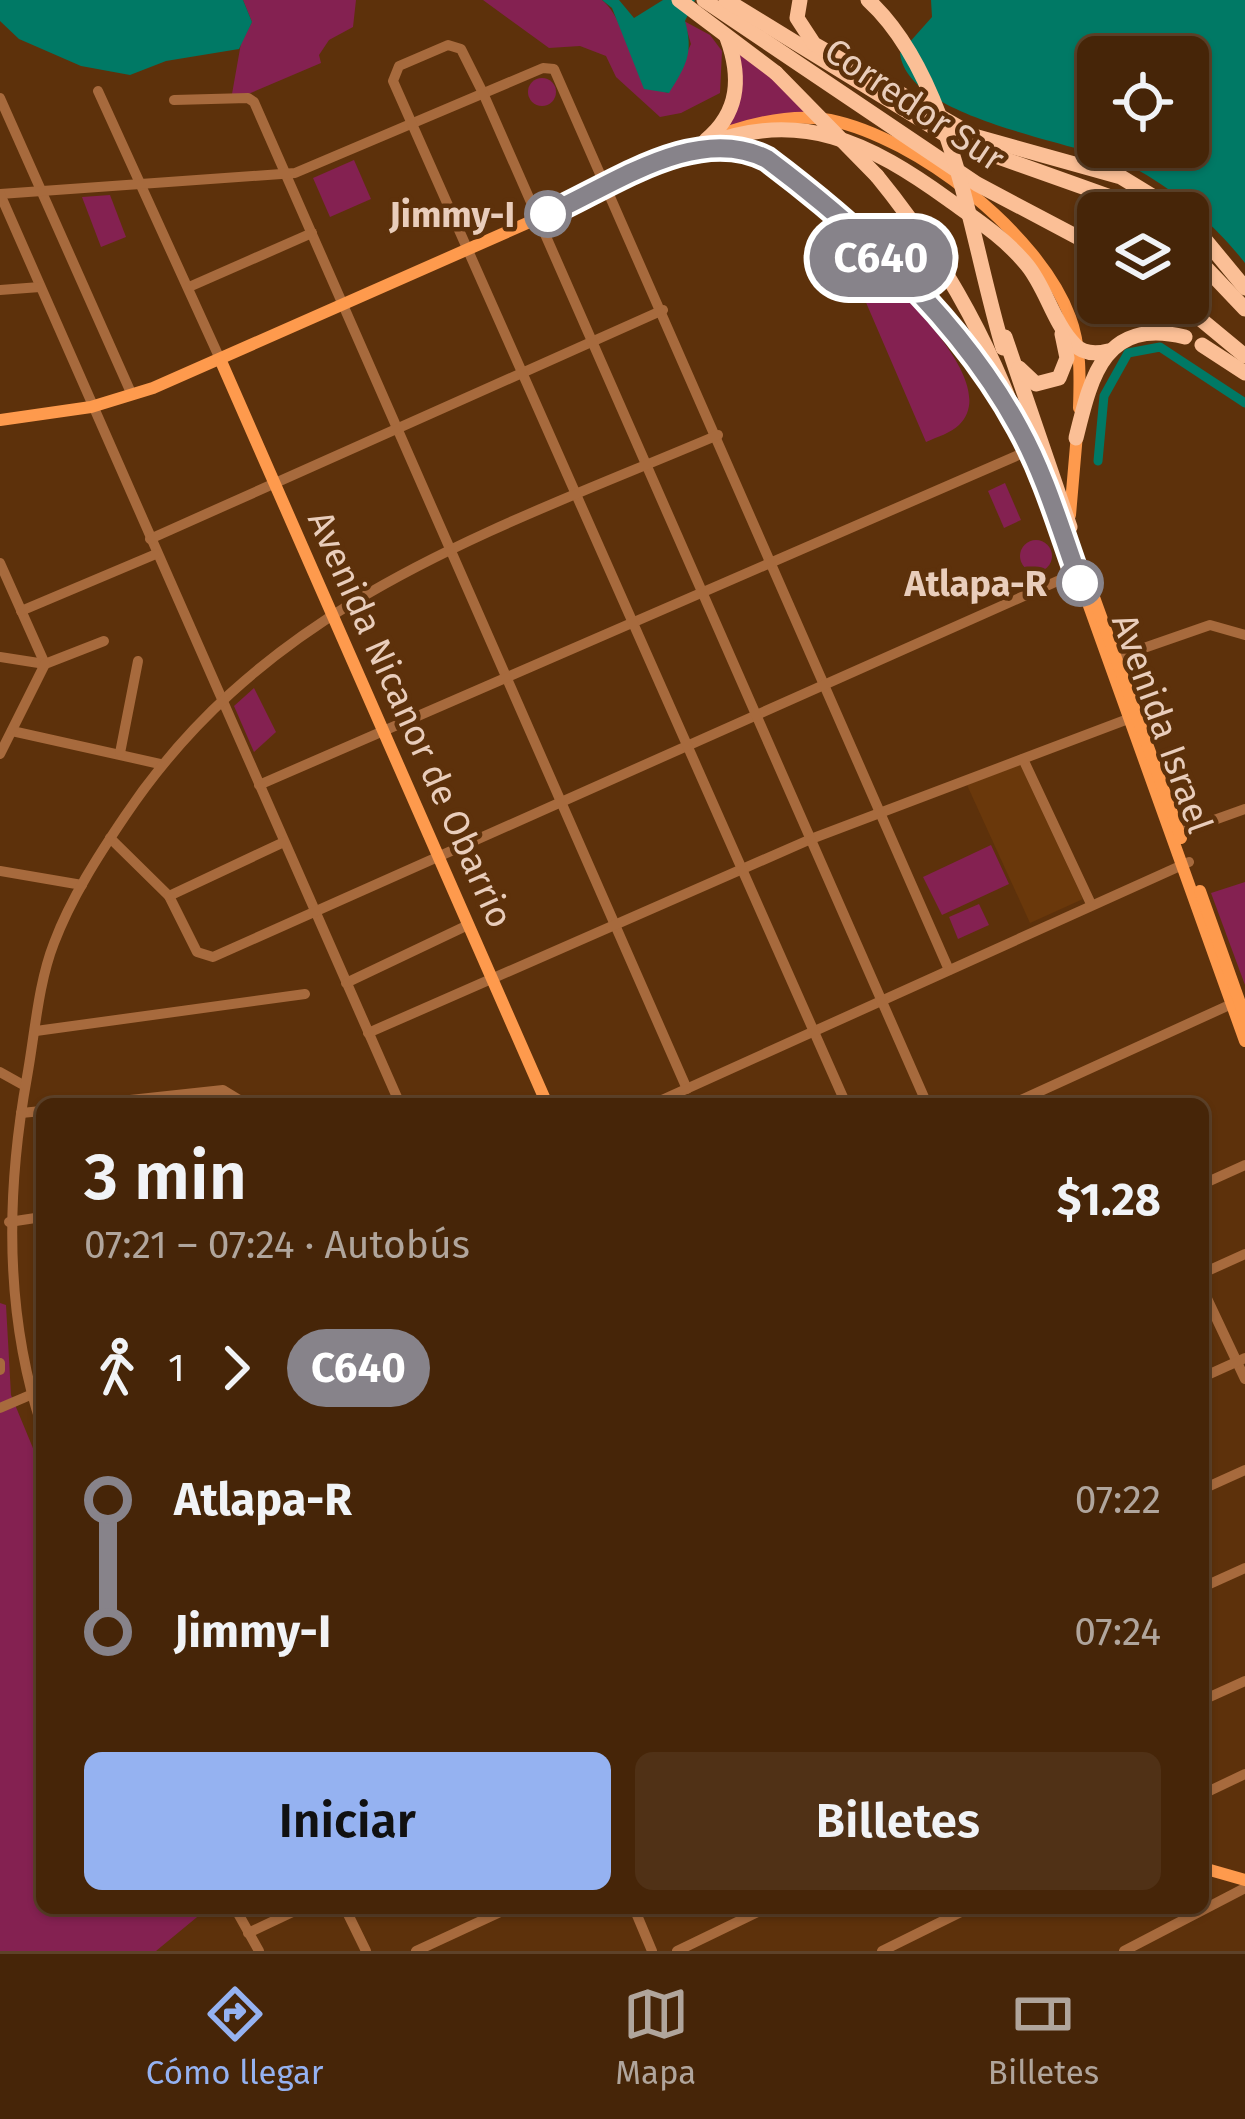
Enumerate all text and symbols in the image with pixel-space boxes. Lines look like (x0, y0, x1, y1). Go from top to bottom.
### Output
street label: Corredor Sur (816, 29, 1013, 181)
map controls (1077, 36, 1209, 324)
button: locate (1077, 36, 1209, 168)
marker: Jimmy-I (526, 192, 570, 236)
button: layers (1077, 192, 1209, 324)
place label: Jimmy-I (388, 193, 515, 237)
line badge: C640 (797, 219, 965, 297)
text: C640 (834, 233, 928, 283)
street label: Avenida Nicanor de Obarrio (298, 504, 522, 935)
marker: Atlapa-R (1058, 561, 1102, 605)
place label: Atlapa-R (904, 562, 1048, 606)
street label: Avenida Israel (1102, 608, 1222, 839)
text: 3 min (84, 1137, 247, 1216)
text: $1.28 (1057, 1173, 1161, 1227)
text: 07:21 – 07:24 · Autobús (84, 1222, 470, 1268)
icon: walk (84, 1335, 150, 1401)
icon: forward (203, 1335, 269, 1401)
text: C640 (311, 1343, 406, 1393)
text: 1 (168, 1345, 185, 1391)
text: Atlapa-R (174, 1473, 352, 1527)
text: 07:22 (1075, 1477, 1161, 1523)
text: Jimmy-I (174, 1605, 331, 1659)
text: 07:24 (1074, 1609, 1161, 1655)
button: Iniciar (84, 1752, 611, 1890)
button: Billetes (635, 1752, 1161, 1890)
tab: Cómo llegar (146, 1981, 324, 2093)
tab: Mapa (615, 1981, 696, 2093)
tab: Billetes (988, 1981, 1099, 2093)

